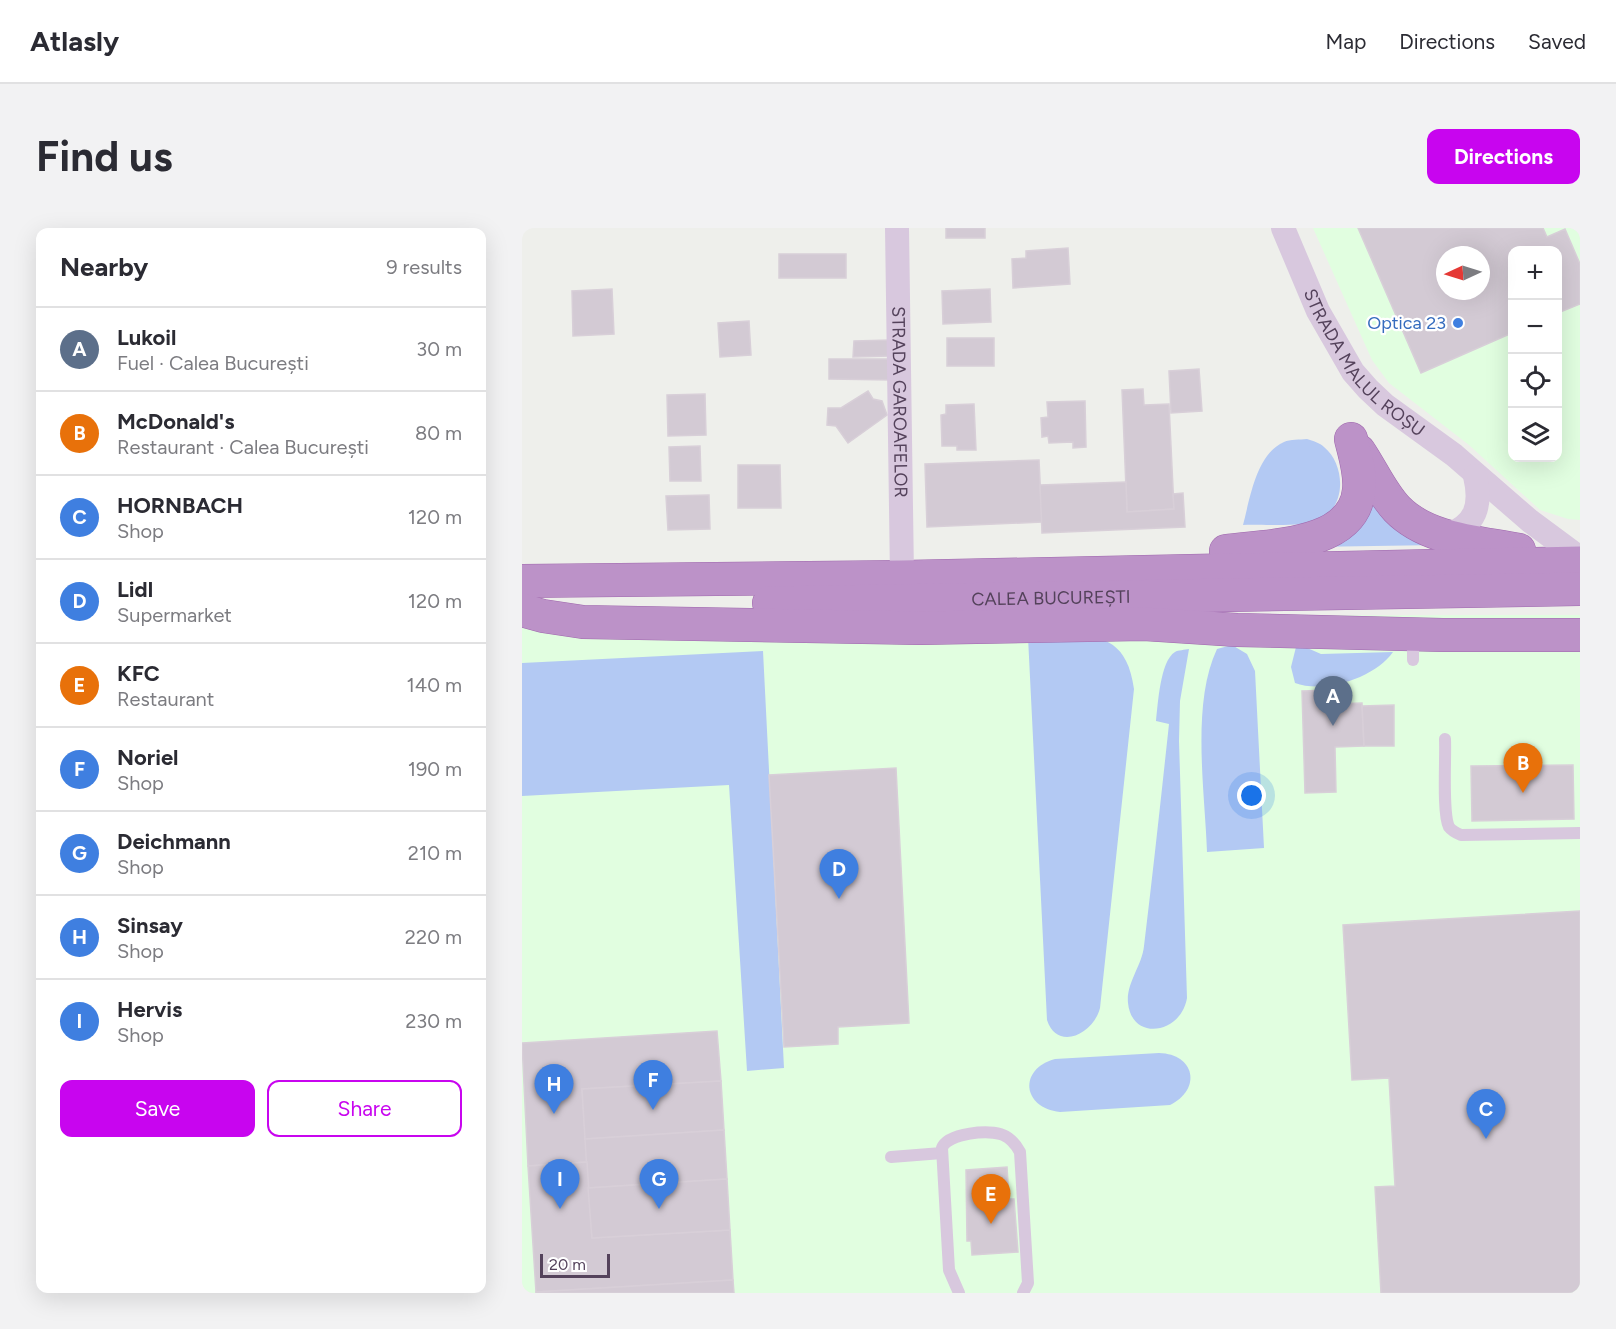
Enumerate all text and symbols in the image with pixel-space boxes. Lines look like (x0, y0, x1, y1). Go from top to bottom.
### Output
text: Atlasly (30, 24, 119, 58)
text: Map (1325, 29, 1366, 54)
text: Directions (1399, 29, 1495, 54)
text: Saved (1528, 29, 1586, 54)
button: Directions (1427, 129, 1580, 184)
text: Find us (36, 131, 173, 182)
north arrow (1436, 246, 1490, 300)
map controls (1508, 246, 1562, 462)
button: + (1508, 246, 1562, 300)
text: Nearby (60, 251, 148, 283)
text: 9 results (386, 255, 462, 279)
street label: STRADA MALUL ROȘU (1299, 285, 1429, 441)
button: − (1508, 300, 1562, 354)
street label: STRADA GAROAFELOR (887, 306, 912, 498)
place label: Optica 23 (1367, 312, 1446, 334)
marker: Optica 23 (1451, 316, 1465, 330)
text: Lukoil (117, 324, 177, 351)
text: A (72, 337, 87, 361)
text: 30 m (416, 337, 462, 361)
text: Fuel · Calea București (117, 351, 309, 375)
button: locate (1508, 354, 1562, 408)
text: McDonald's (117, 408, 234, 435)
button: layers (1508, 408, 1562, 462)
text: B (73, 421, 86, 445)
text: 80 m (415, 421, 462, 445)
text: Restaurant · Calea București (117, 435, 369, 459)
text: HORNBACH (117, 492, 243, 519)
text: C (72, 505, 87, 529)
text: 120 m (408, 505, 462, 529)
text: Shop (117, 519, 164, 543)
text: Lidl (117, 576, 153, 603)
street label: CALEA BUCUREȘTI (971, 586, 1131, 611)
text: D (73, 589, 87, 613)
text: 120 m (408, 589, 462, 613)
text: Supermarket (117, 603, 232, 627)
text: KFC (117, 660, 160, 687)
text: E (74, 673, 85, 697)
text: 140 m (407, 673, 462, 697)
pin: A (1314, 676, 1352, 726)
text: Restaurant (117, 687, 214, 711)
text: Noriel (117, 744, 179, 771)
pin: B (1504, 744, 1542, 793)
text: F (74, 757, 85, 781)
text: 190 m (408, 757, 462, 781)
text: Shop (117, 771, 164, 795)
your location (1237, 781, 1266, 810)
text: Deichmann (117, 828, 231, 855)
text: G (72, 841, 87, 865)
text: 210 m (408, 841, 462, 865)
pin: D (820, 850, 858, 899)
text: Shop (117, 855, 164, 879)
text: Sinsay (117, 912, 183, 939)
text: H (72, 925, 87, 949)
text: 220 m (405, 925, 462, 949)
text: Shop (117, 939, 164, 963)
text: Hervis (117, 996, 182, 1023)
text: I (77, 1009, 82, 1033)
text: 230 m (405, 1009, 462, 1033)
text: Shop (117, 1023, 164, 1047)
pin: F (634, 1060, 672, 1110)
pin: H (534, 1064, 573, 1114)
button: Save (60, 1080, 255, 1137)
button: Share (267, 1080, 462, 1137)
pin: C (1466, 1090, 1506, 1139)
pin: I (540, 1160, 579, 1209)
pin: G (640, 1160, 678, 1209)
pin: E (972, 1174, 1010, 1224)
scale bar (540, 1251, 610, 1278)
text: 20 m (549, 1255, 586, 1274)

